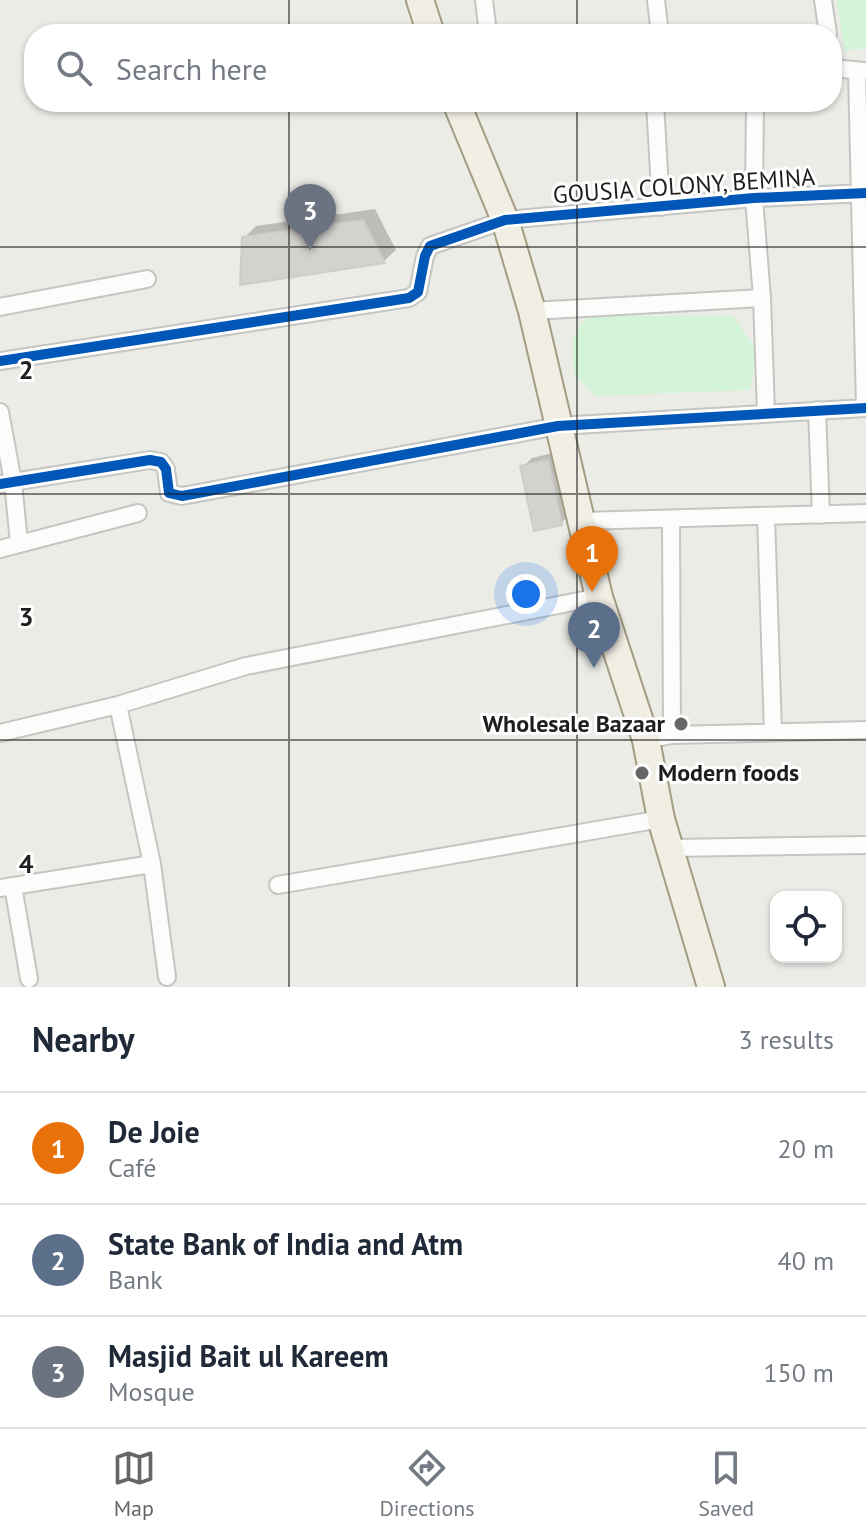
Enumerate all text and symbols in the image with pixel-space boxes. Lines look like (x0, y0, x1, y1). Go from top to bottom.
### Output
search box (24, 24, 842, 112)
icon: search (52, 46, 96, 90)
text: Search here (116, 49, 267, 88)
street label: GOUSIA COLONY, BEMINA (552, 161, 816, 210)
pin: 3 (284, 184, 336, 250)
text: 2 (19, 353, 33, 386)
pin: 1 (566, 526, 618, 592)
your location (506, 574, 546, 614)
text: 3 (19, 600, 33, 633)
pin: 2 (568, 602, 620, 668)
place label: Wholesale Bazaar (482, 708, 666, 739)
marker: Wholesale Bazaar (672, 715, 690, 733)
place label: Modern foods (658, 757, 799, 788)
marker: Modern foods (633, 764, 651, 782)
text: 4 (19, 847, 34, 880)
map controls (770, 891, 842, 963)
button: locate (770, 891, 842, 963)
text: Nearby (32, 1017, 134, 1061)
text: 3 results (739, 1023, 834, 1056)
text: De Joie (108, 1112, 200, 1151)
text: 1 (51, 1132, 65, 1165)
text: 20 m (778, 1132, 834, 1165)
text: Café (108, 1151, 157, 1184)
text: State Bank of India and Atm (108, 1224, 463, 1263)
text: 2 (51, 1244, 65, 1277)
text: 40 m (778, 1244, 834, 1277)
text: Bank (108, 1263, 163, 1296)
text: Masjid Bait ul Kareem (108, 1336, 389, 1375)
text: 3 (51, 1356, 65, 1389)
text: 150 m (763, 1356, 834, 1389)
text: Mosque (108, 1375, 195, 1408)
tab: Map (112, 1446, 156, 1522)
tab: Directions (379, 1446, 475, 1522)
tab: Saved (698, 1446, 754, 1522)

